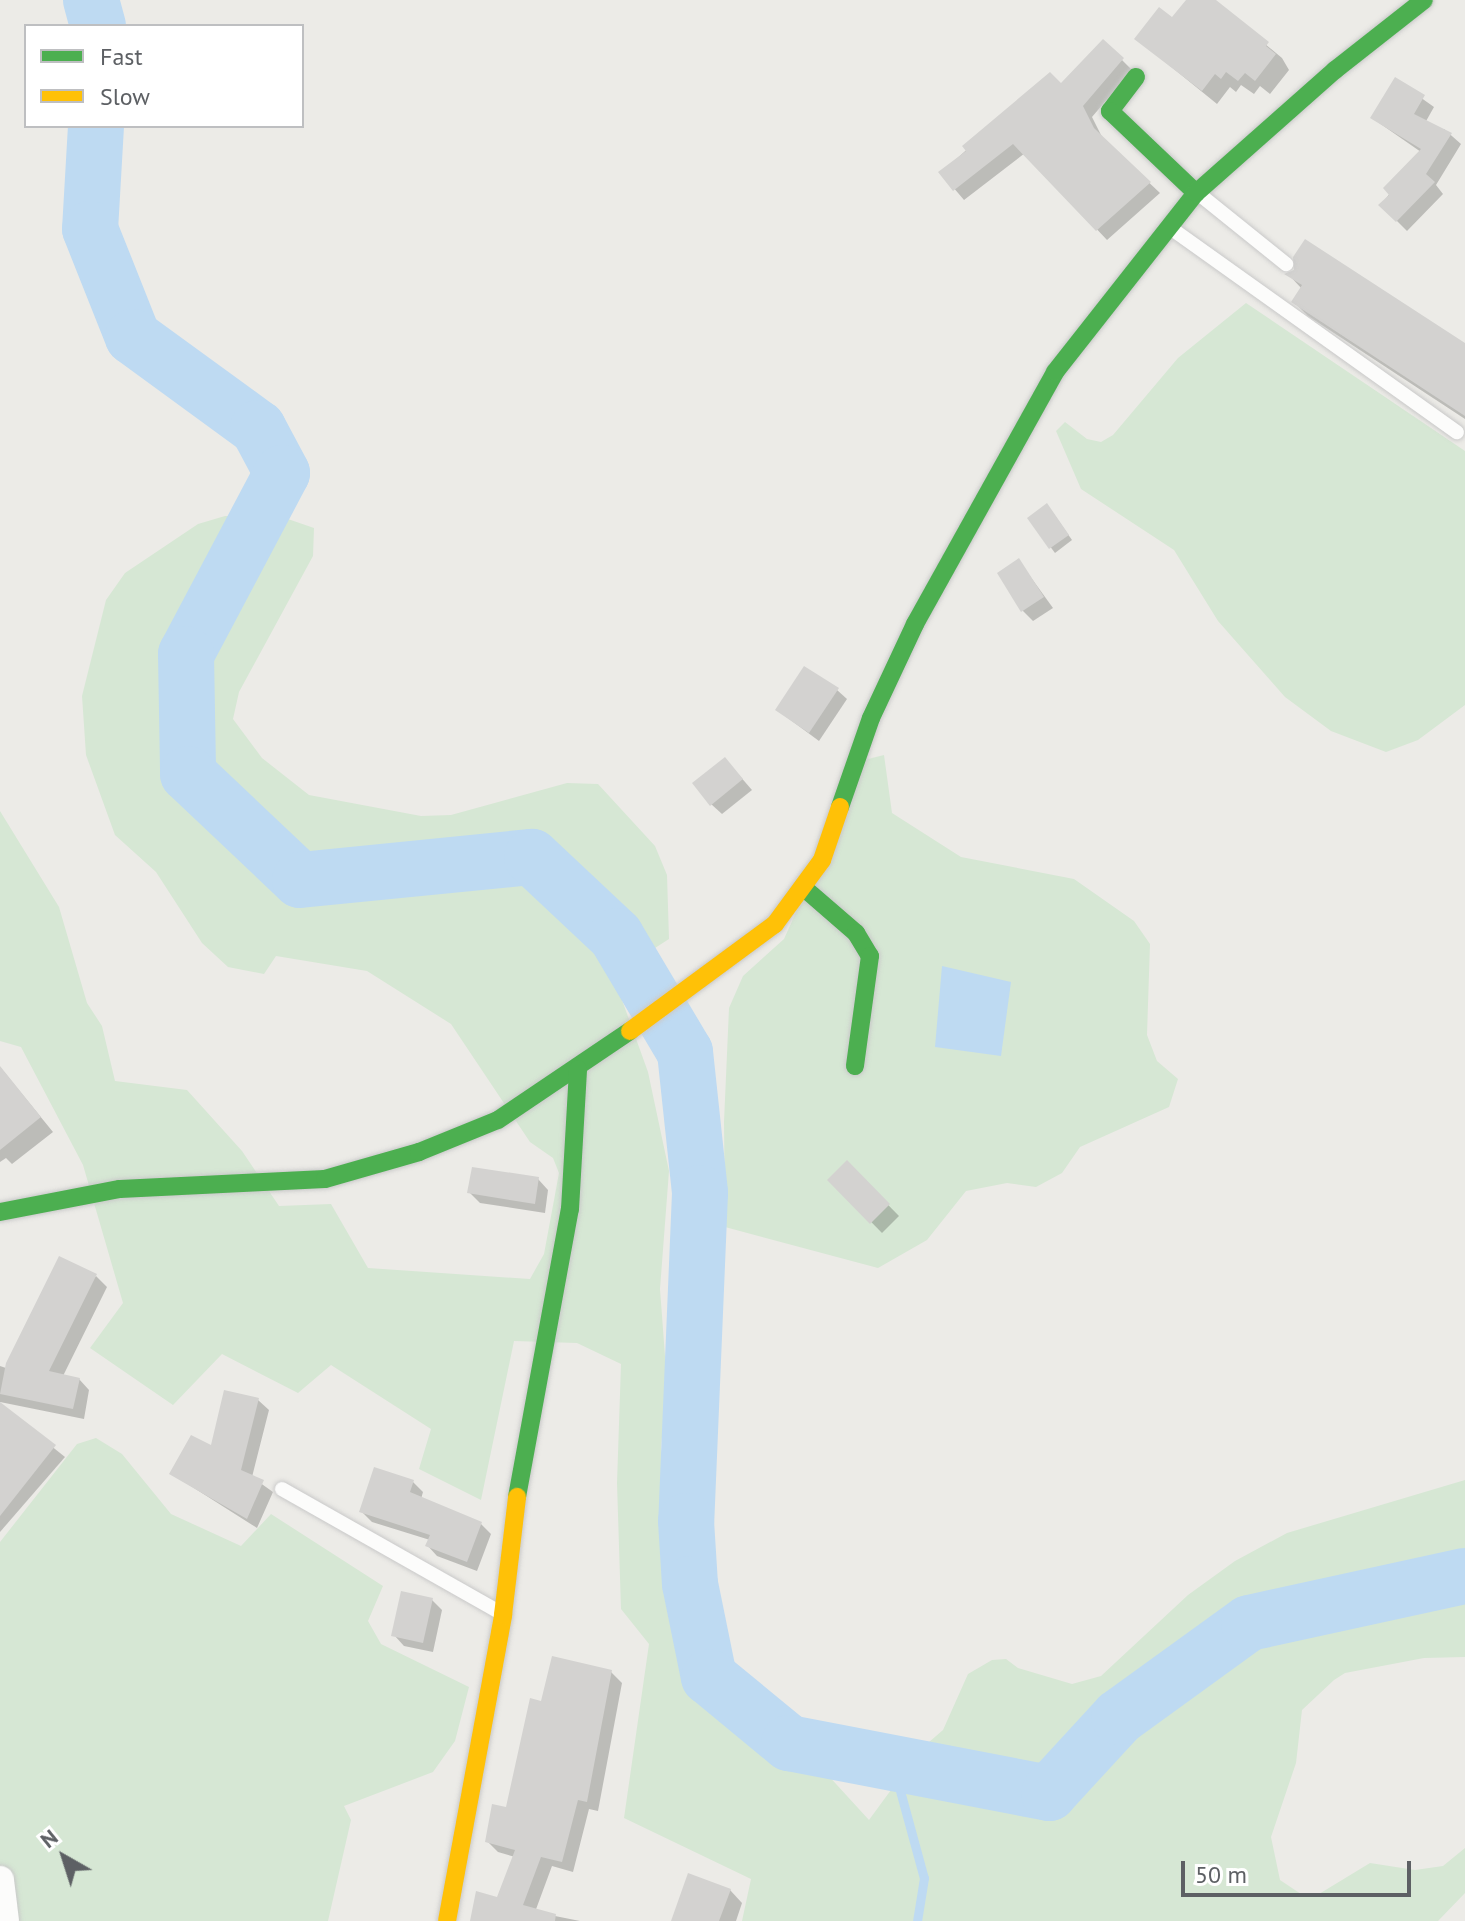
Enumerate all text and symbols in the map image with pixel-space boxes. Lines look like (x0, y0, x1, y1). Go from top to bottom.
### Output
legend (24, 24, 304, 128)
text: Fast (100, 41, 143, 72)
text: Slow (100, 81, 150, 112)
north arrow (24, 1817, 104, 1897)
text: N (34, 1823, 63, 1854)
scale bar (1185, 1845, 1415, 1895)
text: 50 m (1195, 1859, 1247, 1890)

